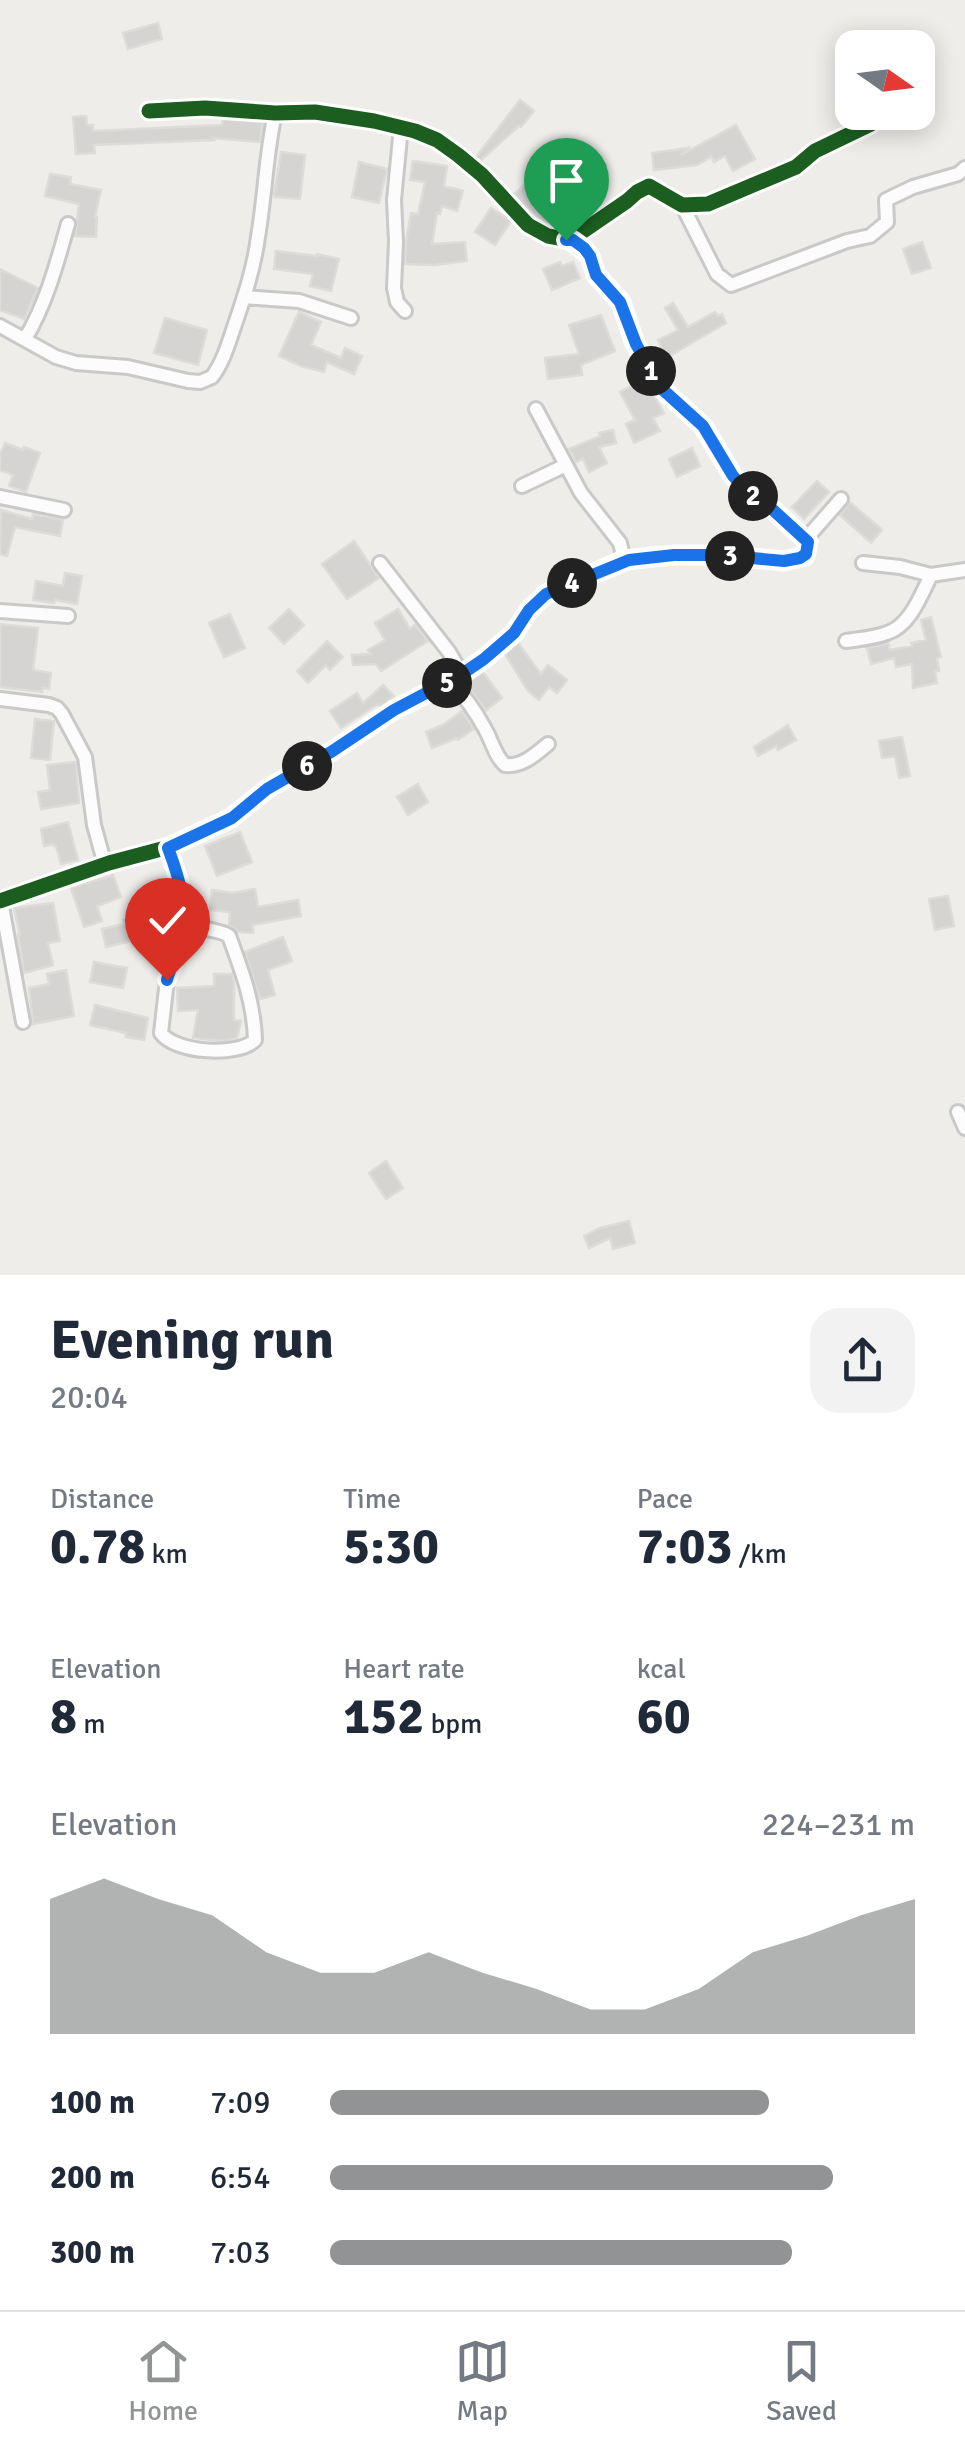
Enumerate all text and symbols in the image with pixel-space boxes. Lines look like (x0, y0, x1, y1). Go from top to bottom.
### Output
north arrow (835, 30, 935, 130)
map controls (835, 30, 935, 130)
pin (524, 138, 609, 241)
icon: arrive (539, 153, 594, 208)
pin: 1 (626, 346, 676, 396)
text: 1 (643, 354, 659, 388)
pin: 2 (728, 471, 778, 521)
text: 2 (745, 479, 761, 513)
pin: 3 (705, 531, 755, 581)
text: 3 (722, 539, 738, 573)
pin: 4 (547, 558, 597, 608)
text: 4 (564, 566, 580, 600)
pin: 5 (422, 658, 472, 708)
text: 5 (439, 666, 455, 700)
pin: 6 (282, 741, 332, 791)
text: 6 (299, 749, 315, 783)
pin (125, 878, 210, 981)
icon: check (140, 893, 195, 948)
text: Evening run (50, 1306, 334, 1374)
button: share (810, 1308, 915, 1413)
text: 20:04 (50, 1378, 128, 1417)
text: Distance (50, 1482, 154, 1516)
text: Time (343, 1482, 401, 1516)
text: Pace (637, 1482, 693, 1516)
text: 0.78 (50, 1516, 145, 1578)
text: 5:30 (343, 1516, 439, 1578)
text: 7:03 (637, 1516, 732, 1578)
text: km (145, 1537, 188, 1571)
text: /km (732, 1537, 787, 1571)
text: Elevation (50, 1652, 162, 1686)
text: Heart rate (343, 1652, 465, 1686)
text: kcal (637, 1652, 686, 1686)
text: 8 (50, 1686, 77, 1748)
text: 152 (343, 1686, 424, 1748)
text: 60 (637, 1686, 691, 1748)
text: m (77, 1707, 106, 1741)
text: bpm (424, 1707, 482, 1741)
text: Elevation (50, 1805, 177, 1844)
text: 224–231 m (762, 1805, 915, 1844)
text: 100 m (50, 2083, 135, 2122)
text: 7:09 (210, 2083, 270, 2122)
text: 200 m (50, 2158, 135, 2197)
text: 6:54 (210, 2158, 270, 2197)
text: 300 m (50, 2233, 135, 2272)
text: 7:03 (210, 2233, 270, 2272)
tab: Home (128, 2334, 198, 2428)
tab: Map (455, 2334, 510, 2428)
tab: Saved (766, 2334, 837, 2428)

